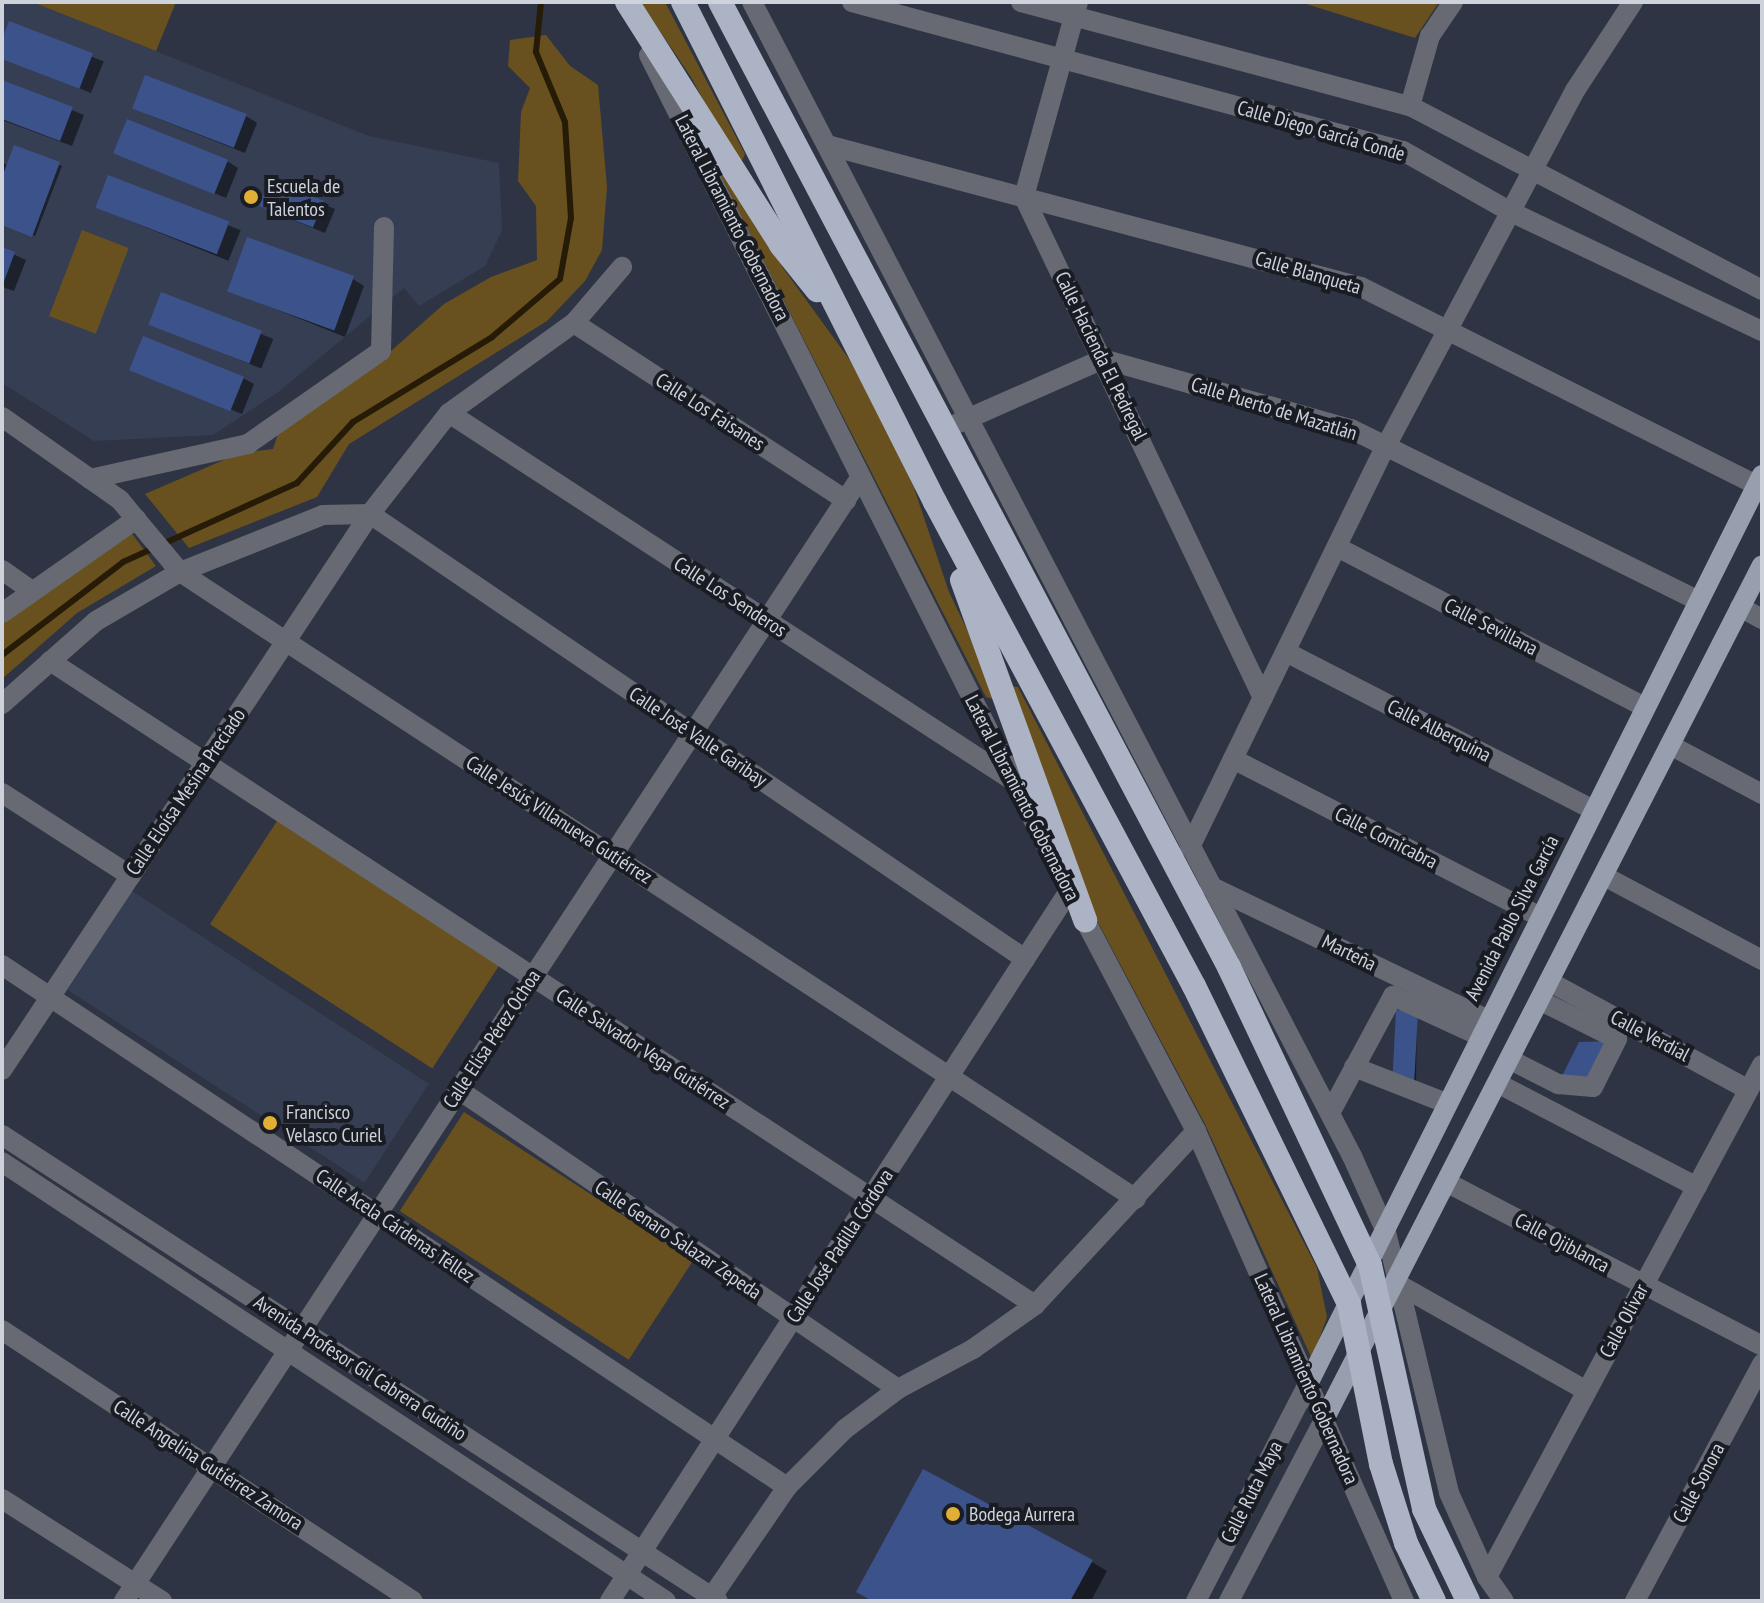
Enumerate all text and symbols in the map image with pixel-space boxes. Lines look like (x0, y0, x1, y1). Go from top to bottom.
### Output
street label: Calle Diego García Conde (1234, 96, 1408, 166)
street label: Lateral Libramiento Gobernadora (670, 111, 794, 325)
place label: Escuela de Talentos (267, 174, 340, 221)
marker: Escuela de Talentos (242, 188, 260, 206)
street label: Calle Blanqueta (1252, 246, 1364, 300)
street label: Calle Hacienda El Pedregal (1050, 268, 1152, 444)
street label: Calle Los Faisanes (651, 368, 769, 456)
street label: Calle Puerto de Mazatlán (1188, 372, 1360, 446)
street label: Calle Los Senderos (669, 552, 791, 642)
street label: Calle Sevillana (1440, 593, 1542, 661)
street label: Calle José Valle Garibay (624, 682, 772, 792)
street label: Lateral Libramiento Gobernadora (960, 691, 1084, 905)
street label: Calle Alberquina (1383, 694, 1495, 768)
street label: Calle Eloísa Mesina Preciado (121, 704, 251, 880)
street label: Calle Jesús Villanueva Gutiérrez (461, 751, 657, 889)
street label: Calle Cornicabra (1331, 802, 1441, 874)
street label: Avenida Pablo Silva García (1460, 832, 1564, 1004)
street label: Marteña (1318, 930, 1380, 976)
street label: Calle Elisa Pérez Ochoa (438, 965, 546, 1113)
street label: Calle Salvador Vega Gutiérrez (551, 984, 735, 1114)
street label: Calle Verdial (1606, 1005, 1694, 1067)
place label: Francisco Velasco Curiel (286, 1100, 382, 1147)
marker: Francisco Velasco Curiel (261, 1114, 279, 1132)
street label: Calle Acela Cárdenas Téllez (311, 1164, 479, 1288)
street label: Calle José Padilla Córdova (781, 1165, 899, 1327)
street label: Calle Genaro Salazar Zepeda (590, 1175, 766, 1305)
street label: Calle Ojiblanca (1511, 1208, 1613, 1278)
street label: Lateral Libramiento Gobernadora (1249, 1270, 1363, 1488)
street label: Calle Olivar (1595, 1280, 1653, 1362)
street label: Avenida Profesor Gil Cabrera Gudiño (249, 1290, 471, 1446)
street label: Calle Angelina Gutiérrez Zamora (108, 1394, 308, 1536)
street label: Calle Ruta Maya (1216, 1437, 1288, 1547)
street label: Calle Sonora (1668, 1439, 1730, 1527)
place label: Bodega Aurrera (969, 1502, 1076, 1526)
marker: Bodega Aurrera (944, 1505, 962, 1523)

